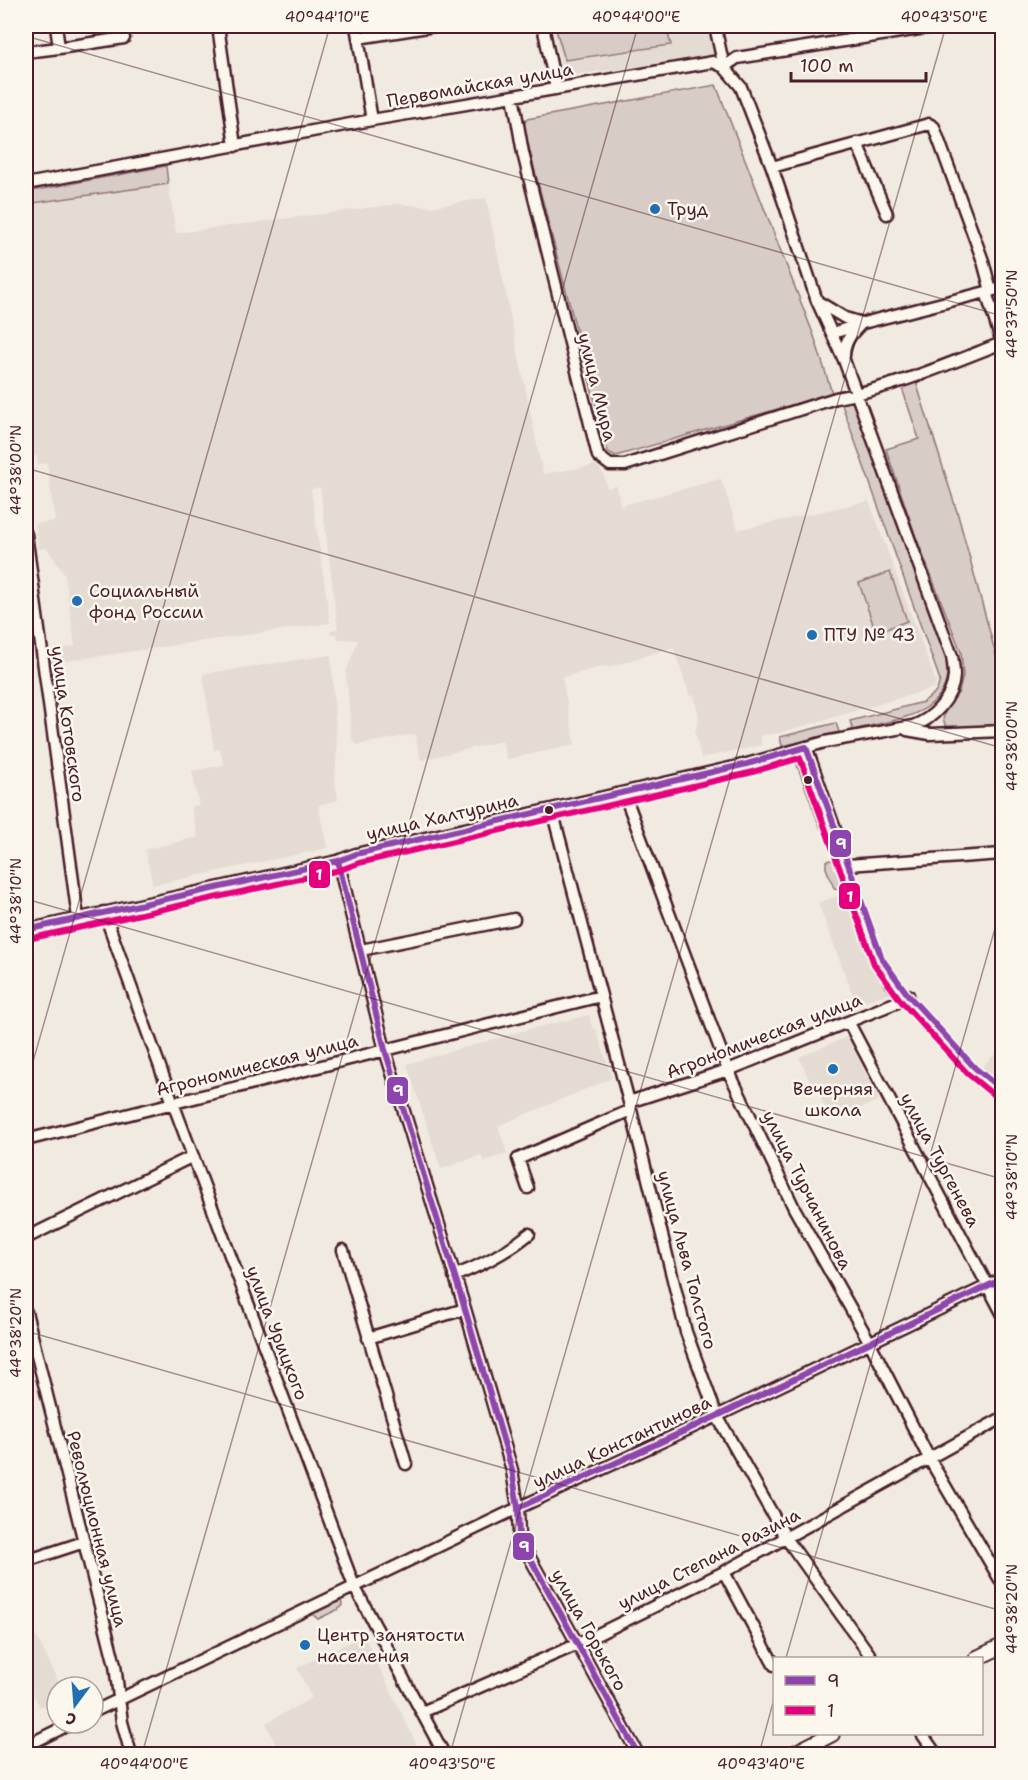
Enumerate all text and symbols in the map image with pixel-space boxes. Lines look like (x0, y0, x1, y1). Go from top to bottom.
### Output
text: 40°44'10"E (285, 7, 369, 27)
text: 40°44'00"E (592, 7, 680, 27)
text: 40°43'50"E (900, 7, 988, 27)
scale bar (791, 45, 926, 83)
text: 100 m (800, 54, 854, 78)
street label: Первомайская улица (385, 57, 575, 113)
place label: Труд (667, 197, 709, 221)
marker: Труд (648, 202, 662, 216)
text: 44°37'50"N (1002, 270, 1022, 358)
street label: улица Мира (572, 330, 622, 444)
text: 44°38'00"N (6, 425, 26, 515)
place label: Социальный фонд России (89, 579, 204, 624)
marker: Социальный фонд России (70, 594, 84, 608)
place label: ПТУ № 43 (824, 623, 915, 647)
marker: ПТУ № 43 (805, 628, 819, 642)
street label: улица Котовского (45, 644, 91, 804)
text: 44°38'00"N (1002, 701, 1022, 791)
unlabelled marker (802, 774, 814, 786)
street label: улица Халтурина (364, 788, 520, 846)
unlabelled marker (543, 804, 555, 816)
line badge: 9 (829, 829, 852, 858)
text: 9 (835, 833, 847, 854)
text: 44°38'10"N (6, 858, 26, 944)
line badge: 1 (308, 860, 331, 889)
text: 1 (315, 864, 323, 885)
line badge: 1 (838, 882, 861, 910)
text: 1 (846, 886, 854, 907)
street label: Агрономическая улица (663, 988, 865, 1084)
street label: Агрономическая улица (153, 1028, 361, 1102)
marker: Вечерняя школа (826, 1062, 840, 1076)
line badge: 9 (386, 1076, 409, 1105)
place label: Вечерняя школа (793, 1077, 873, 1122)
text: 9 (392, 1080, 404, 1101)
street label: улица Тургенева (894, 1089, 986, 1231)
street label: улица Турчанинова (756, 1106, 858, 1274)
text: 44°38'10"N (1002, 1134, 1022, 1220)
street label: улица Льва Толстого (652, 1168, 722, 1352)
street label: улица Урицкого (240, 1262, 314, 1404)
text: 44°38'20"N (6, 1288, 26, 1378)
street label: улица Константинова (529, 1390, 715, 1494)
street label: Революционная улица (61, 1428, 133, 1630)
street label: улица Степана Разина (614, 1503, 804, 1615)
line badge: 9 (512, 1532, 535, 1561)
text: 9 (518, 1536, 530, 1557)
text: 44°38'20"N (1002, 1564, 1022, 1654)
street label: улица Горького (546, 1565, 632, 1695)
place label: Центр занятости населения (317, 1623, 465, 1668)
marker: Центр занятости населения (298, 1638, 312, 1652)
legend (773, 1657, 983, 1735)
text: 9 (827, 1669, 840, 1693)
north arrow (45, 1675, 105, 1735)
text: 1 (827, 1699, 835, 1723)
text: С (63, 1707, 79, 1730)
text: 40°44'00"E (100, 1754, 188, 1774)
text: 40°43'50"E (408, 1754, 496, 1774)
text: 40°43'40"E (717, 1754, 805, 1774)

